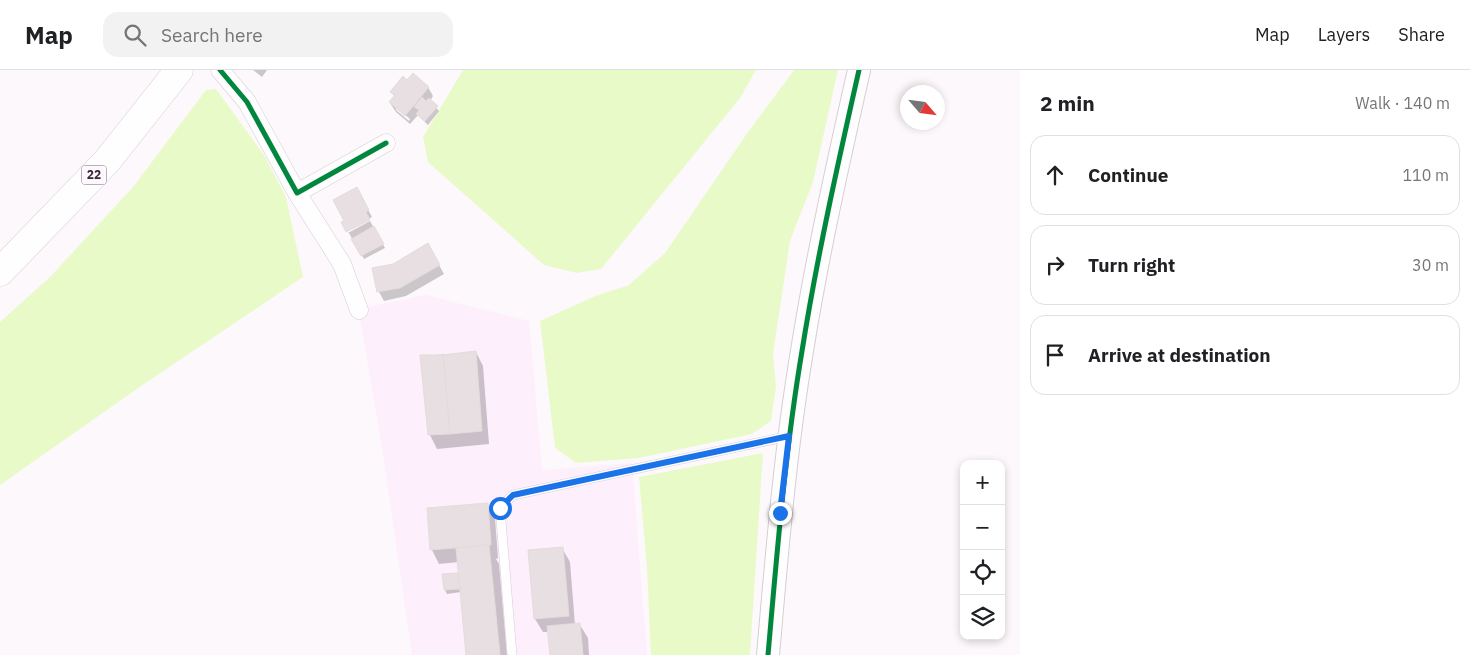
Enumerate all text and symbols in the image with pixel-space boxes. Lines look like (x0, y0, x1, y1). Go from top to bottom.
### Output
search box (103, 12, 453, 57)
text: Map (25, 19, 73, 51)
icon: search (121, 21, 149, 49)
text: Search here (161, 23, 263, 47)
text: Map (1255, 23, 1290, 46)
text: Layers (1318, 23, 1370, 46)
text: Share (1398, 23, 1445, 46)
north arrow (900, 85, 945, 130)
text: 2 min (1040, 89, 1095, 117)
text: Walk · 140 m (1355, 93, 1450, 113)
icon: ahead (1041, 161, 1069, 189)
text: Continue (1088, 163, 1168, 187)
text: 110 m (1402, 165, 1449, 185)
road number: 22 (82, 166, 106, 184)
icon: right (1041, 251, 1069, 279)
text: Turn right (1088, 253, 1175, 277)
text: 30 m (1412, 255, 1449, 275)
icon: arrive (1041, 341, 1069, 369)
text: Arrive at destination (1088, 343, 1271, 367)
map controls (960, 460, 1005, 640)
button: + (960, 460, 1005, 505)
route start (489, 497, 512, 520)
route end (769, 502, 792, 525)
button: − (960, 505, 1005, 550)
button: locate (960, 550, 1005, 595)
button: layers (960, 595, 1005, 640)

